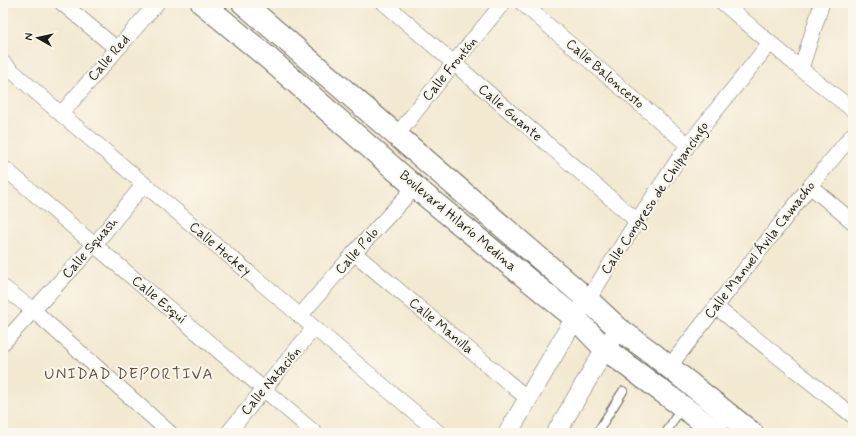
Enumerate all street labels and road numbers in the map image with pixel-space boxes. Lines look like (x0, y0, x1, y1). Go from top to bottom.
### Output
street label: Calle Red (84, 31, 134, 85)
street label: Calle Frontón (419, 33, 481, 105)
street label: Calle Baloncesto (562, 35, 648, 113)
street label: Calle Guante (474, 80, 546, 146)
street label: Calle Congreso de Chilpancingo (597, 118, 715, 279)
street label: Boulevard Hilario Medina (396, 167, 520, 275)
street label: Calle Manuel Ávila Camacho (701, 178, 819, 322)
street label: Calle Squash (58, 213, 122, 283)
street label: Calle Hockey (185, 218, 255, 280)
street label: Calle Polo (331, 224, 383, 278)
street label: Calle Esquí (128, 272, 190, 328)
street label: Calle Manilla (405, 294, 477, 358)
street label: Calle Natación (237, 343, 305, 419)

